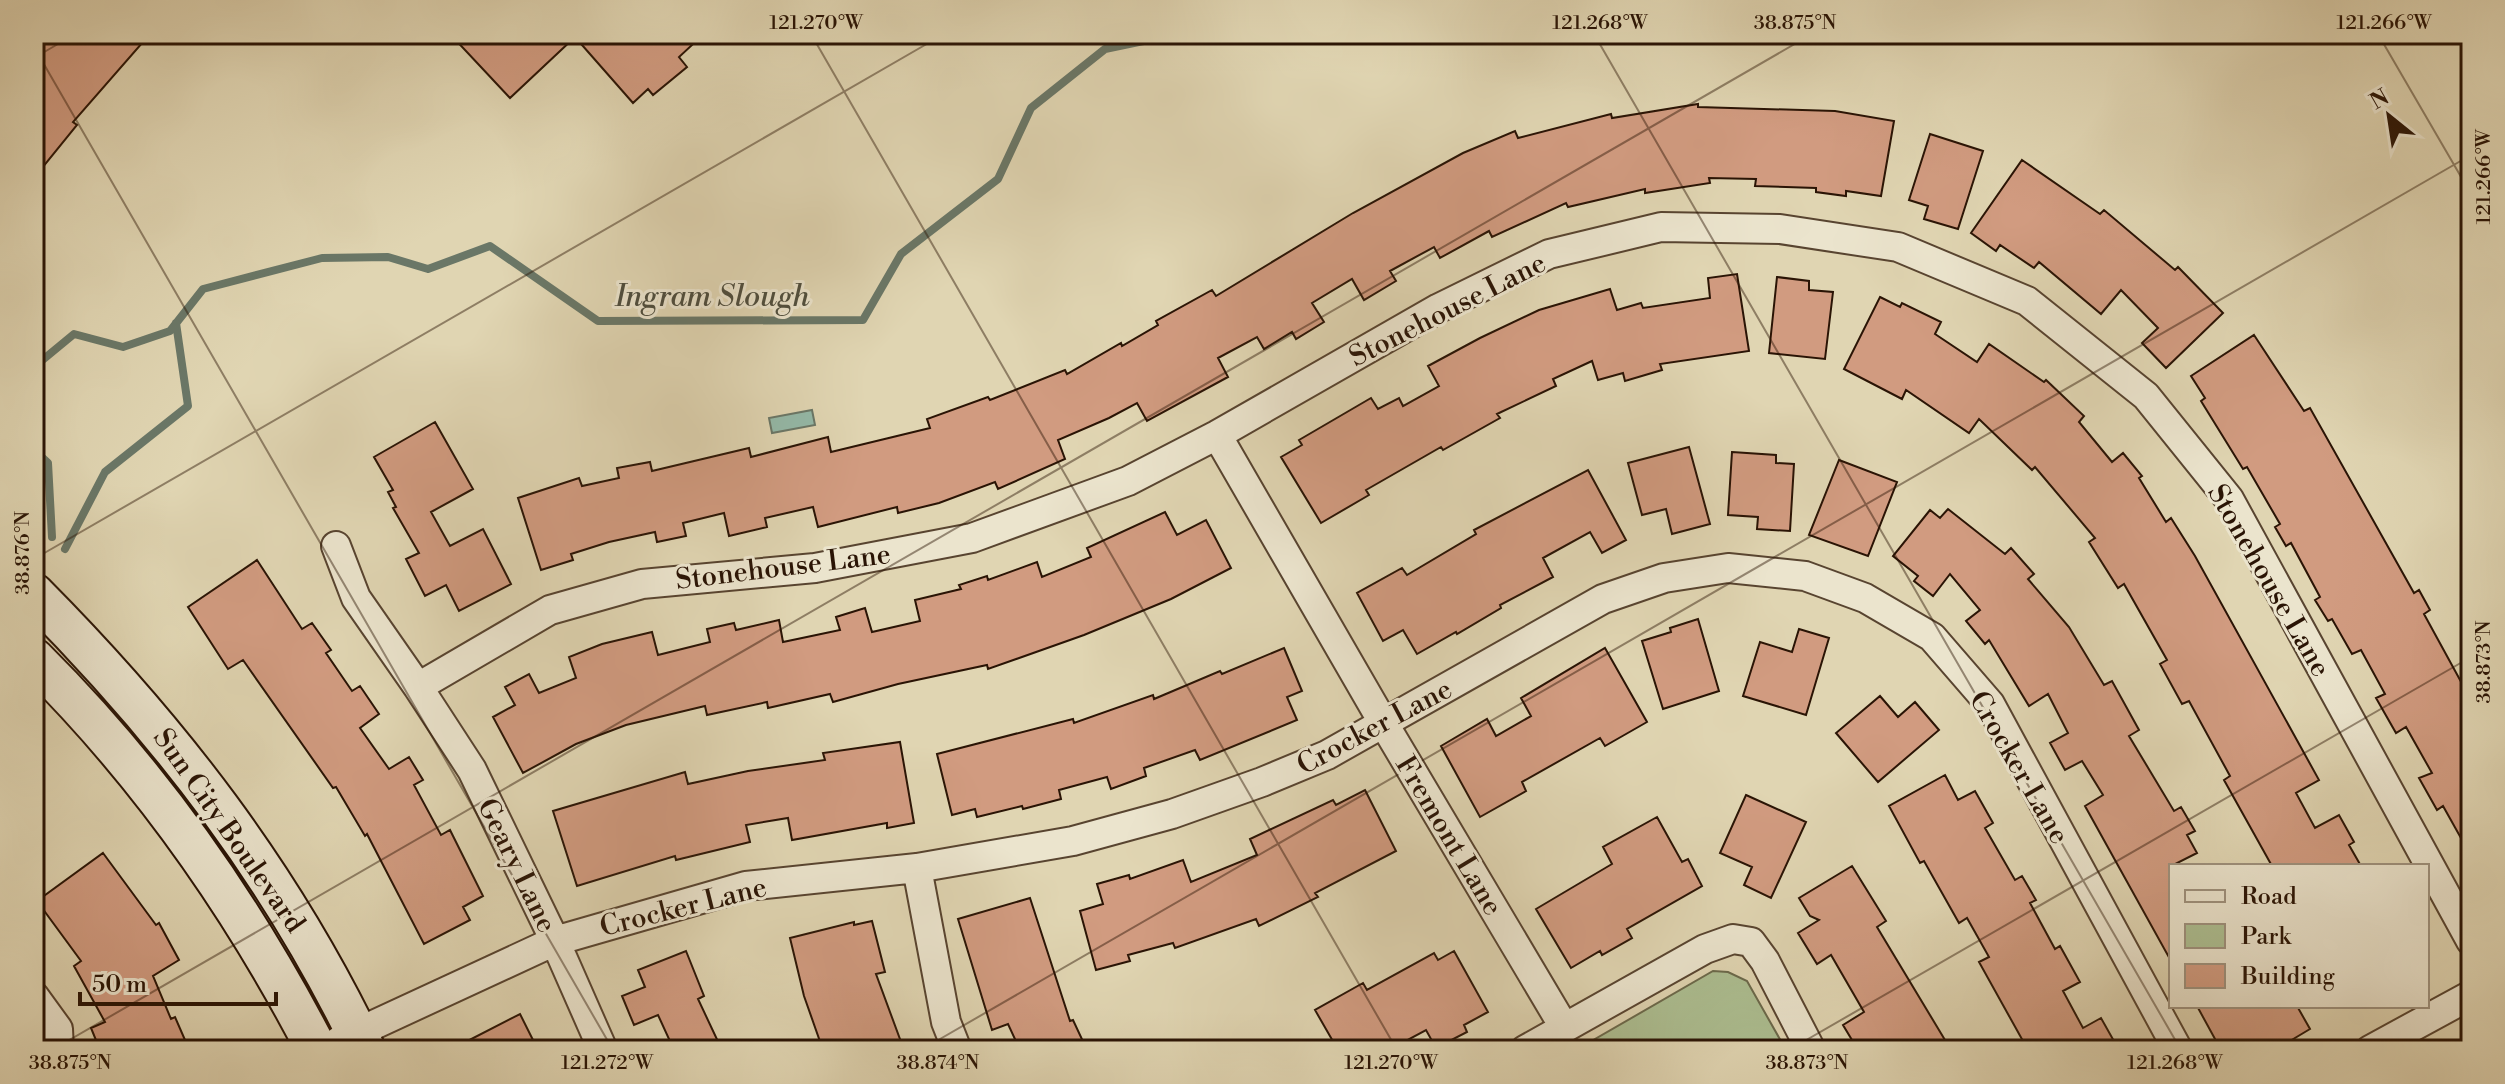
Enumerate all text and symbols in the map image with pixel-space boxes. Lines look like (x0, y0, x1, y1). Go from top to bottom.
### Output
text: 121.270°W (769, 11, 864, 36)
text: 121.268°W (1552, 11, 1649, 36)
text: 38.875°N (1754, 11, 1836, 36)
text: 121.266°W (2336, 11, 2432, 36)
north arrow (2349, 76, 2429, 156)
text: N (2365, 84, 2395, 116)
text: 121.266°W (2472, 129, 2497, 225)
street label: Stonehouse Lane (1343, 246, 1552, 375)
water label: Ingram Slough (614, 278, 810, 316)
street label: Stonehouse Lane (2199, 478, 2338, 683)
text: 38.876°N (11, 511, 36, 595)
street label: Stonehouse Lane (674, 537, 893, 598)
text: 38.873°N (2472, 620, 2497, 703)
street label: Crocker Lane (1291, 672, 1458, 783)
street label: Crocker Lane (1961, 685, 2077, 850)
street label: Sun City Boulevard (145, 722, 312, 940)
street label: Fremont Lane (1387, 750, 1510, 922)
street label: Geary Lane (469, 793, 564, 938)
legend (2169, 864, 2429, 1008)
street label: Crocker Lane (596, 870, 770, 945)
text: Road (2241, 882, 2297, 912)
text: Park (2241, 922, 2292, 952)
scale bar (80, 956, 276, 1006)
text: Building (2240, 962, 2335, 992)
text: 50 m (92, 970, 147, 1000)
text: 38.875°N (29, 1051, 111, 1076)
text: 121.272°W (561, 1051, 654, 1076)
text: 38.874°N (897, 1051, 980, 1076)
text: 121.270°W (1344, 1051, 1439, 1076)
text: 38.873°N (1766, 1051, 1849, 1076)
text: 121.268°W (2127, 1051, 2224, 1076)

